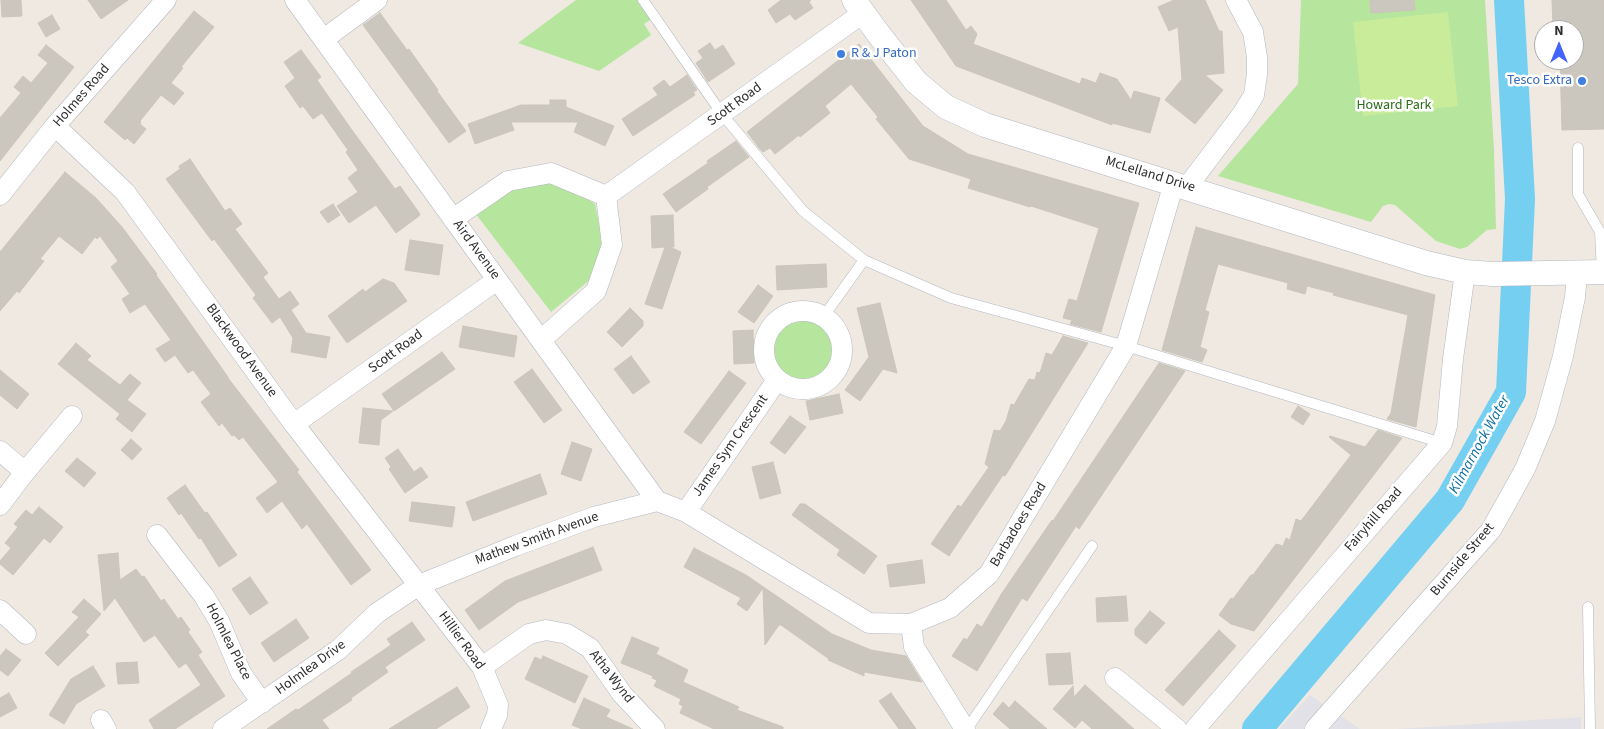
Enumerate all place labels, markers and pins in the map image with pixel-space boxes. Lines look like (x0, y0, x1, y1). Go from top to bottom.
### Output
place label: R & J Paton (851, 46, 917, 62)
marker: R & J Paton (835, 48, 847, 60)
place label: Tesco Extra (1507, 73, 1572, 89)
marker: Tesco Extra (1576, 75, 1588, 87)

